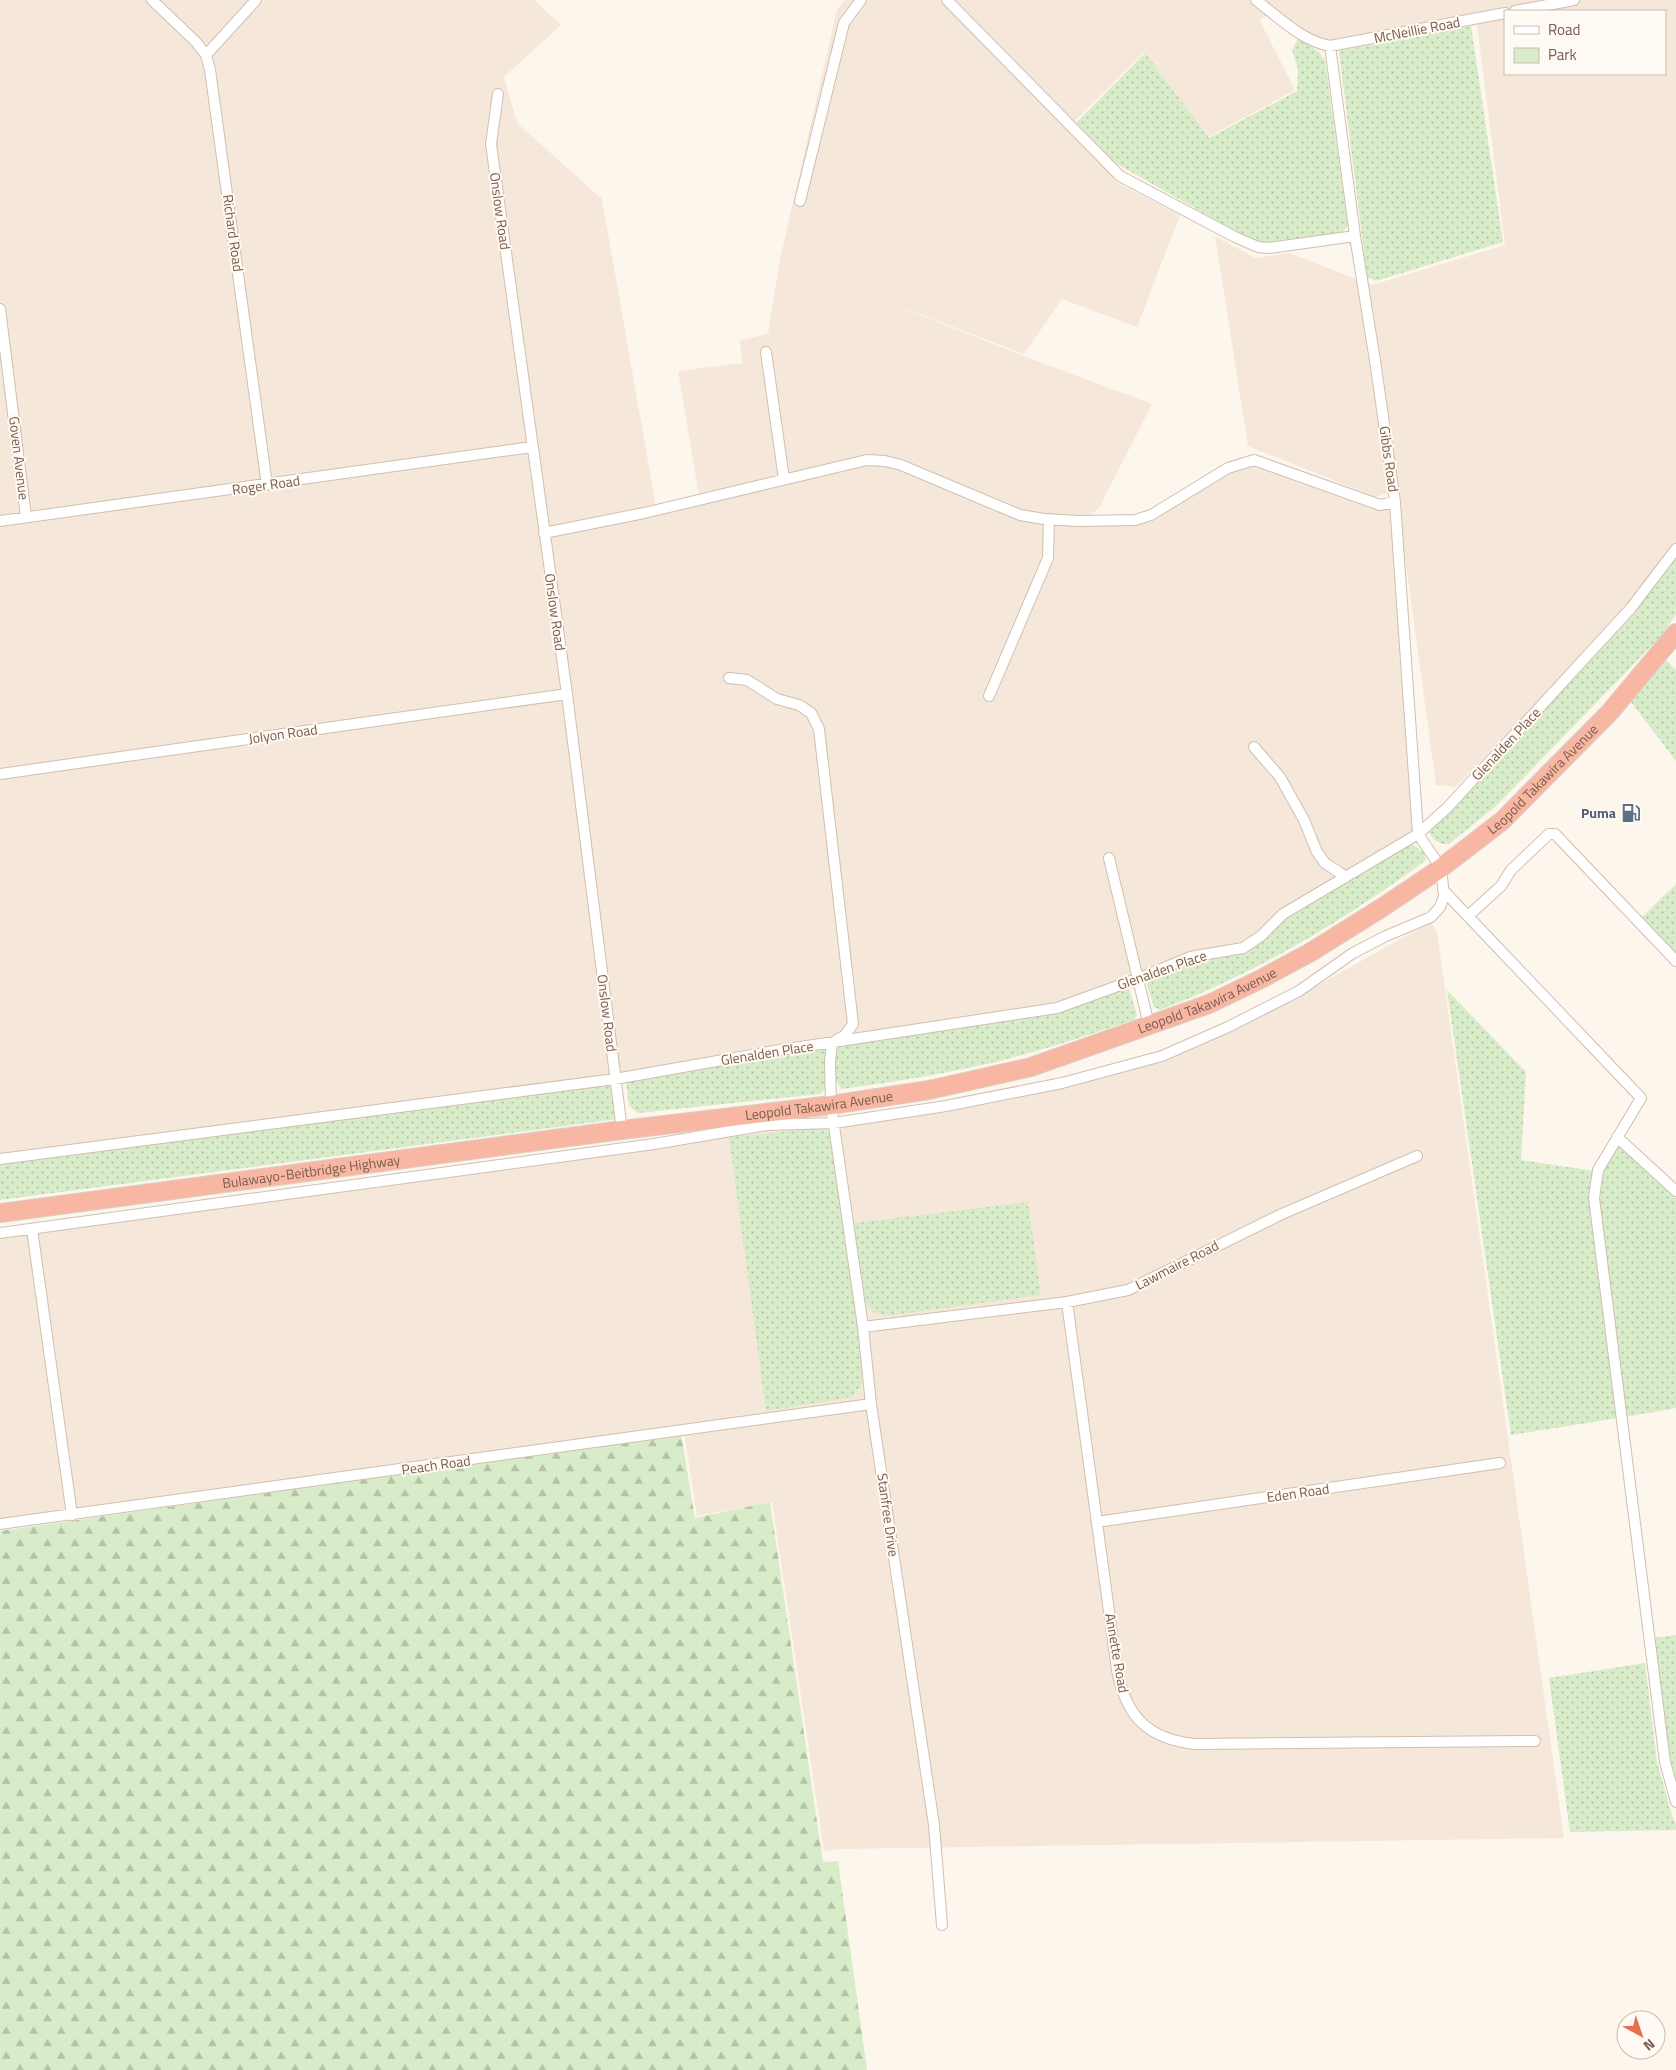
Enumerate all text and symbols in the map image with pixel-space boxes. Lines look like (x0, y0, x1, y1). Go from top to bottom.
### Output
legend (1504, 10, 1666, 75)
street label: McNeillie Road (1372, 11, 1462, 48)
text: Road (1548, 18, 1580, 41)
text: Park (1548, 43, 1577, 66)
street label: Onslow Road (485, 171, 516, 251)
street label: Richard Road (218, 193, 249, 273)
street label: Goven Avenue (4, 415, 35, 501)
street label: Gibbs Road (1374, 425, 1405, 493)
street label: Roger Road (231, 469, 301, 500)
street label: Onslow Road (540, 572, 571, 652)
street label: Glenalden Place (1466, 702, 1545, 785)
street label: Jolyon Road (247, 718, 319, 749)
street label: Leopold Takawira Avenue (1482, 719, 1602, 839)
place label: Puma (1581, 802, 1616, 823)
fuel station icon: Puma (1620, 802, 1642, 824)
street label: Glenalden Place (1114, 944, 1209, 995)
street label: Leopold Takawira Avenue (1135, 962, 1280, 1038)
street label: Onslow Road (592, 973, 623, 1053)
street label: Glenalden Place (719, 1035, 815, 1070)
street label: Leopold Takawira Avenue (744, 1085, 894, 1125)
street label: Bulawayo-Beitbridge Highway (221, 1149, 402, 1193)
street label: Lawmaire Road (1131, 1234, 1222, 1295)
street label: Peach Road (400, 1449, 472, 1480)
street label: Stanfree Drive (872, 1472, 905, 1558)
street label: Eden Road (1265, 1478, 1331, 1507)
street label: Annette Road (1100, 1611, 1135, 1694)
north arrow (1616, 2010, 1666, 2060)
text: N (1639, 2034, 1660, 2057)

